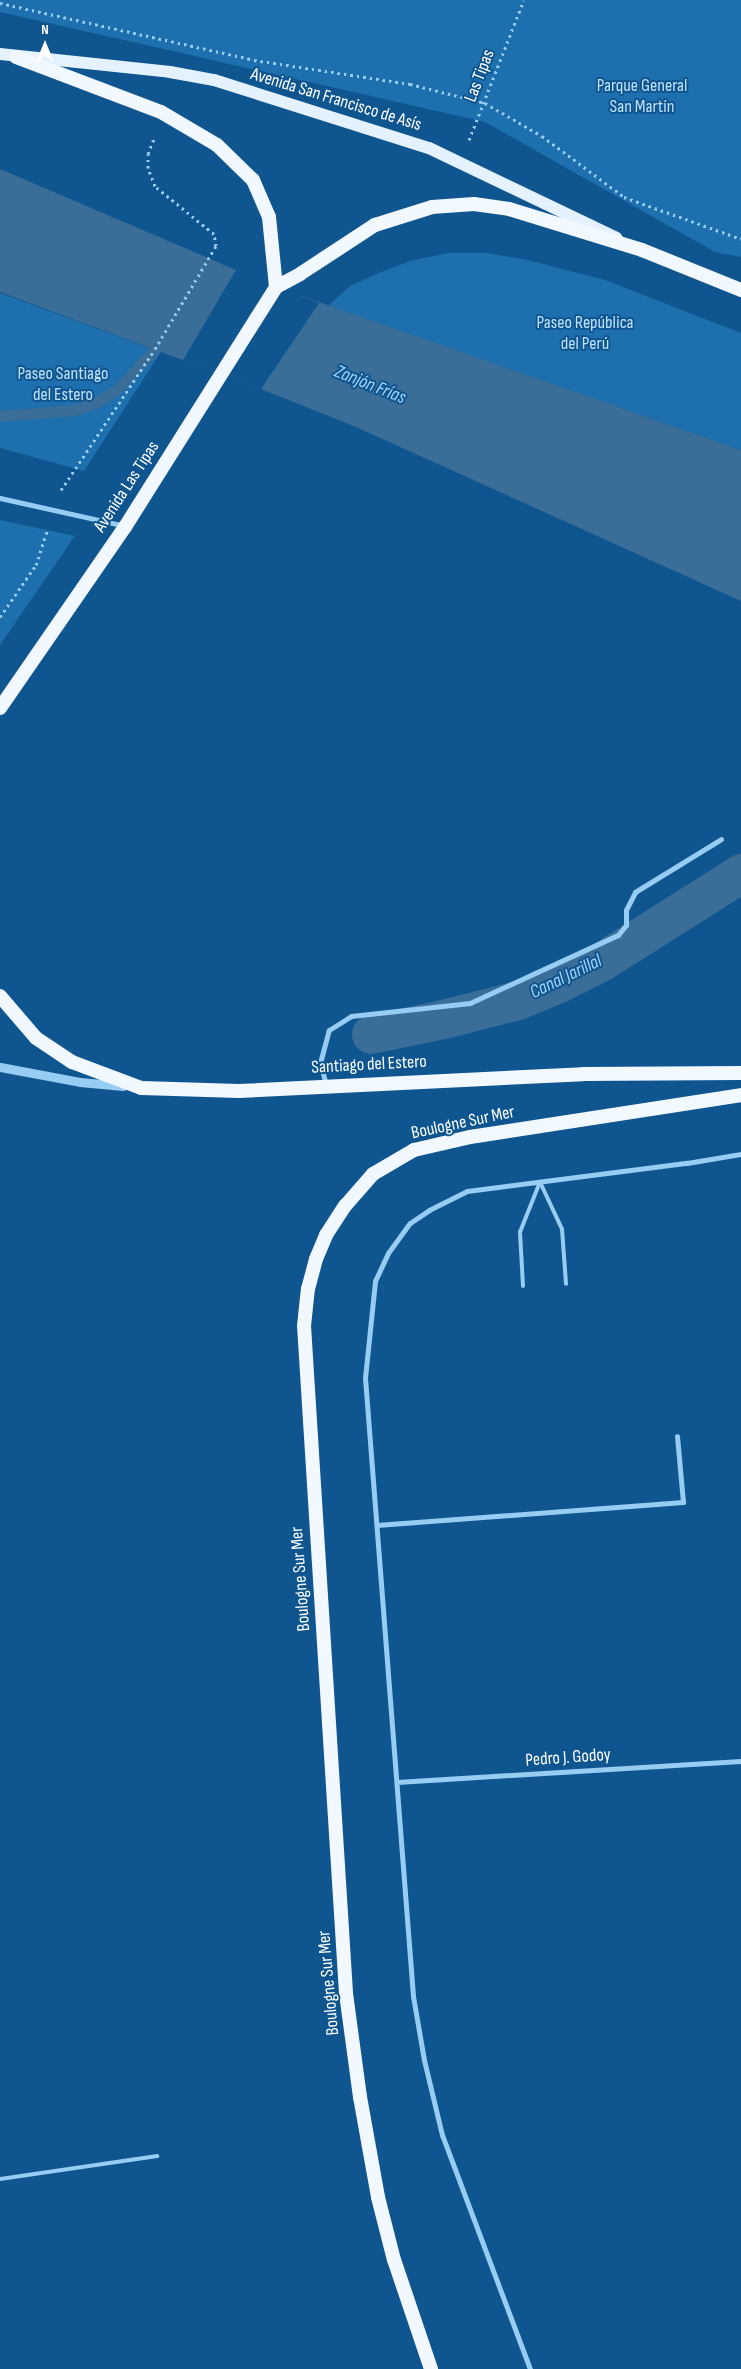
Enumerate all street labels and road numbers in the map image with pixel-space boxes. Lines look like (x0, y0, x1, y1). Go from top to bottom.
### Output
street label: Las Tipas (460, 47, 500, 105)
street label: Avenida San Francisco de Asís (248, 64, 424, 136)
street label: Avenida Las Tipas (90, 437, 164, 537)
street label: Santiago del Estero (311, 1051, 427, 1079)
street label: Boulogne Sur Mer (409, 1102, 517, 1144)
street label: Boulogne Sur Mer (287, 1526, 315, 1632)
street label: Pedro J. Godoy (525, 1744, 611, 1772)
street label: Boulogne Sur Mer (314, 1930, 344, 2036)

